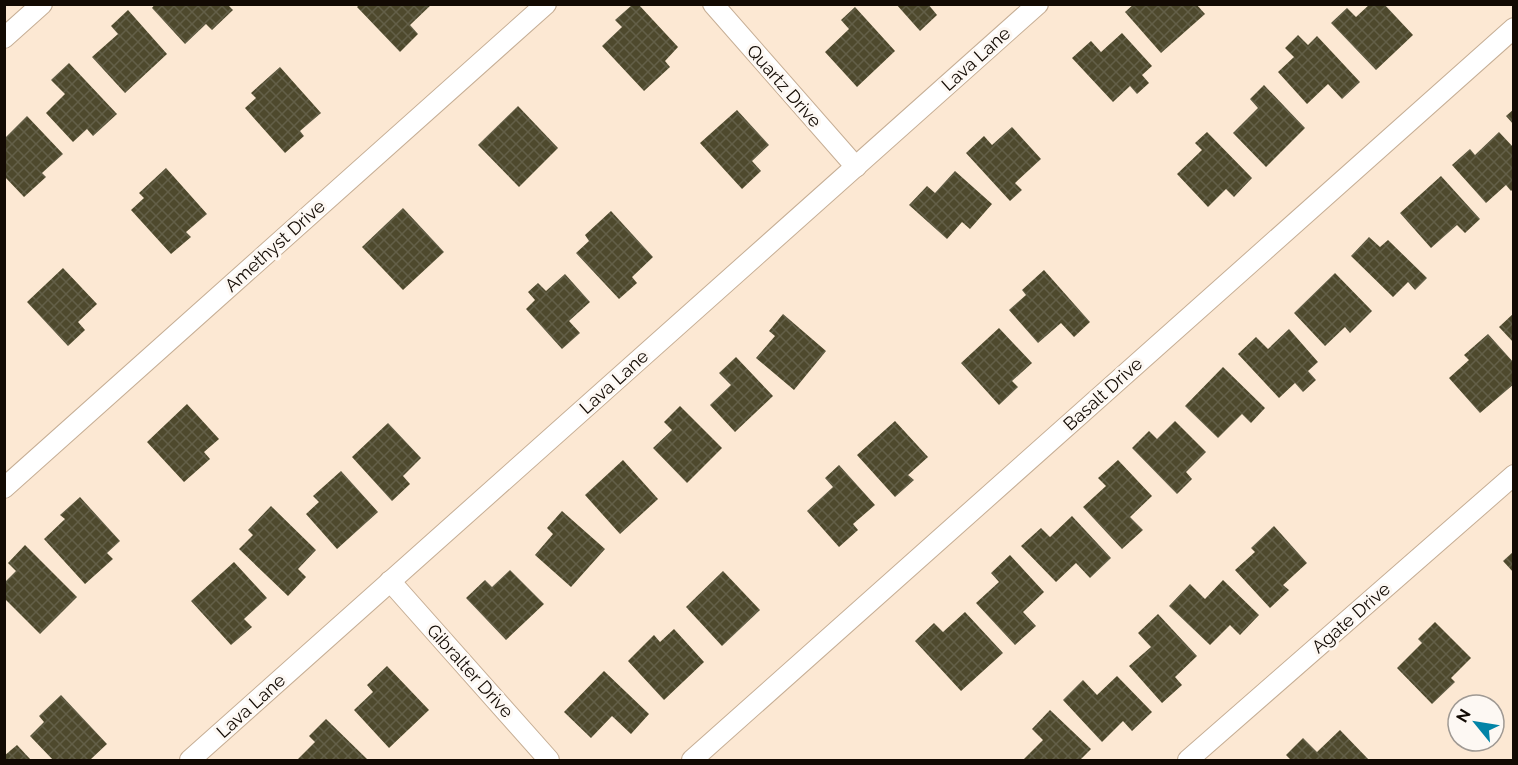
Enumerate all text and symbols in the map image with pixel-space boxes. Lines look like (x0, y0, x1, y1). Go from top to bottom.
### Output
street label: Lava Lane (937, 22, 1015, 95)
street label: Quartz Drive (743, 40, 826, 132)
street label: Amethyst Drive (220, 195, 329, 296)
street label: Lava Lane (575, 345, 653, 418)
street label: Basalt Drive (1059, 352, 1147, 434)
street label: Agate Drive (1307, 578, 1394, 657)
street label: Gibralter Drive (423, 620, 518, 722)
street label: Lava Lane (212, 669, 290, 742)
north arrow (1446, 693, 1506, 753)
text: N (1452, 706, 1475, 726)

